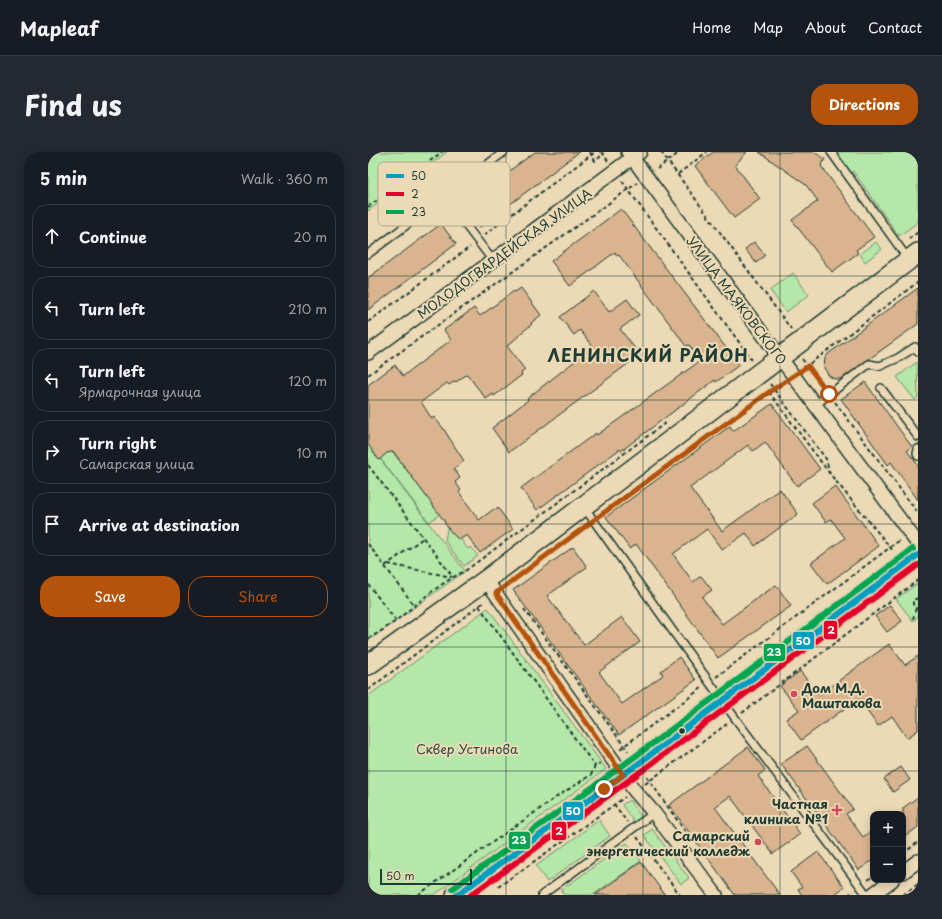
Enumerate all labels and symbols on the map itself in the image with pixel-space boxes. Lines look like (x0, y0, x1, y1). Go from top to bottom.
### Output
legend (378, 162, 510, 226)
text: 50 (411, 167, 426, 184)
street label: МОЛОДОГВАРДЕЙСКАЯ УЛИЦА (413, 183, 595, 323)
text: 2 (411, 185, 419, 202)
text: 23 (411, 203, 426, 220)
street label: УЛИЦА МАЯКОВСКОГО (682, 232, 792, 368)
district label: ЛЕНИНСКИЙ РАЙОН (547, 342, 749, 368)
route start (820, 385, 838, 403)
line badge: 2 (823, 620, 838, 640)
text: 2 (827, 621, 835, 638)
line badge: 50 (792, 631, 815, 650)
text: 50 (795, 632, 811, 649)
line badge: 23 (763, 643, 786, 662)
text: 23 (767, 643, 781, 660)
place label: Дом М.Д. Маштакова (801, 678, 882, 712)
marker: Дом М.Д. Маштакова (789, 689, 799, 699)
unlabelled marker (677, 726, 687, 736)
park label: Сквер Устинова (416, 739, 519, 758)
route end (595, 780, 613, 798)
place label: Частная клиника №1 (744, 794, 828, 828)
line badge: 50 (562, 801, 584, 821)
text: 50 (565, 802, 581, 819)
marker: Частная клиника №1 (831, 804, 843, 816)
line badge: 2 (551, 821, 567, 841)
text: 2 (555, 822, 563, 839)
place label: Самарский энергетический колледж (586, 826, 750, 860)
line badge: 23 (508, 831, 531, 850)
text: 23 (512, 831, 526, 848)
marker: Самарский энергетический колледж (753, 837, 763, 847)
scale bar (380, 867, 472, 886)

